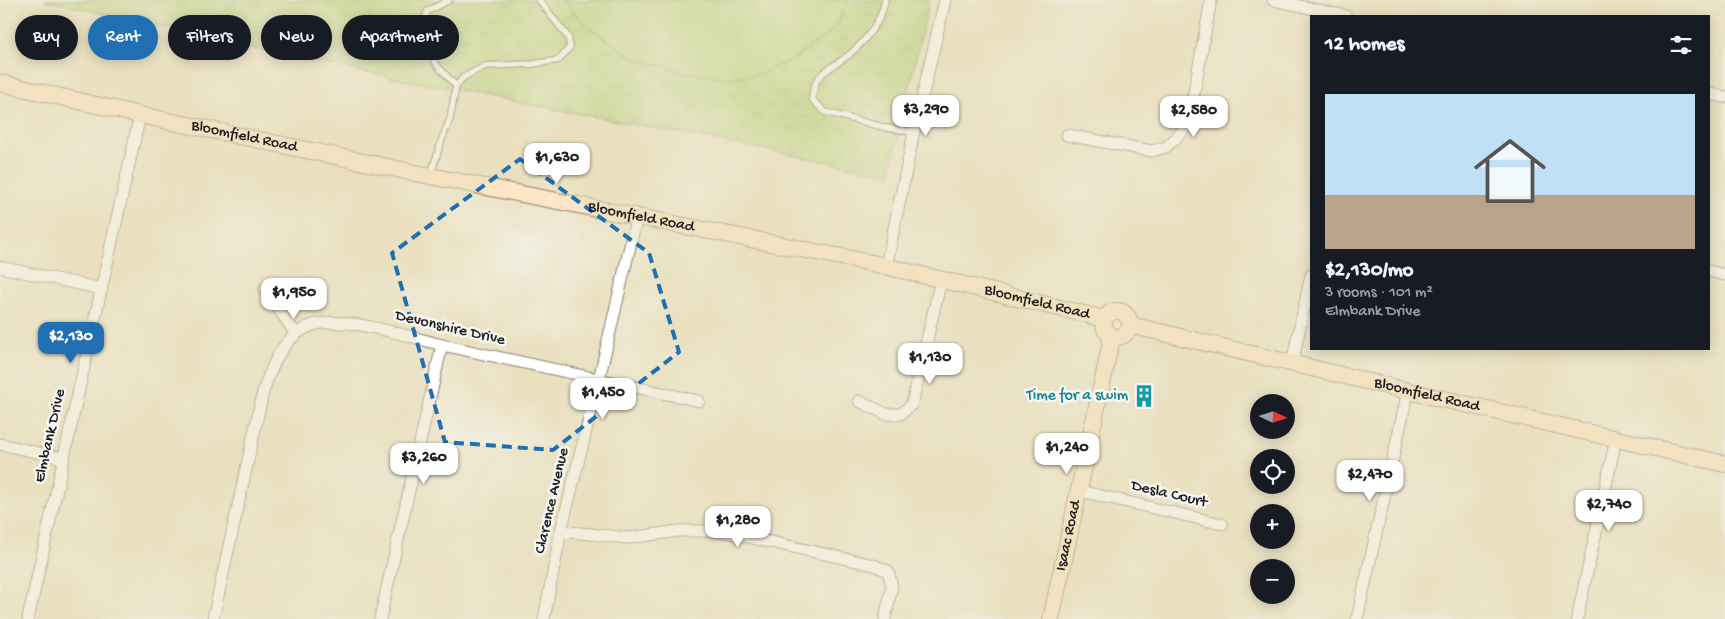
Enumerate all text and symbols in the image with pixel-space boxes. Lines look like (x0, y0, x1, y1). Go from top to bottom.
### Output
chip: Buy (15, 15, 78, 60)
chip: Rent (88, 15, 158, 60)
chip: Filters (168, 15, 251, 60)
chip: New (261, 15, 332, 60)
chip: Apartment (342, 15, 459, 60)
icon: filters (1667, 31, 1695, 59)
text: 12 homes (1325, 33, 1404, 58)
pin: $3,290 (885, 94, 967, 137)
pin: $2,580 (1153, 96, 1235, 138)
text: $3,290 (903, 101, 949, 120)
text: $2,580 (1171, 102, 1217, 121)
street label: Bloomfield Road (188, 116, 301, 158)
icon: home (1465, 126, 1555, 216)
pin: $1,630 (516, 142, 598, 185)
text: $1,630 (535, 149, 579, 168)
street label: Bloomfield Road (585, 198, 697, 238)
text: $2,130/mo (1325, 259, 1413, 284)
pin: $1,950 (253, 278, 335, 320)
street label: Bloomfield Road (981, 281, 1093, 325)
text: $1,950 (272, 284, 316, 303)
text: 3 rooms · 101 m² (1325, 284, 1433, 303)
text: Elmbank Drive (1325, 303, 1421, 322)
street label: Devonshire Drive (392, 307, 508, 351)
pin: $2,130 (30, 322, 112, 364)
text: $2,130 (49, 328, 93, 347)
pin: $1,130 (889, 342, 971, 385)
text: $1,130 (909, 349, 951, 368)
street label: Bloomfield Road (1371, 374, 1483, 417)
pin: $1,450 (562, 378, 644, 420)
building icon: Time for a swim (1131, 383, 1157, 409)
text: $1,450 (581, 384, 625, 403)
street label: Elmbank Drive (31, 387, 71, 485)
place label: Time for a swim (1026, 387, 1129, 406)
north arrow (1250, 394, 1295, 439)
map controls (1250, 394, 1295, 604)
pin: $1,240 (1026, 432, 1108, 475)
text: $1,240 (1045, 439, 1089, 458)
pin: $3,260 (383, 442, 465, 485)
street label: Clarence Avenue (532, 445, 575, 556)
text: $3,260 (401, 449, 447, 468)
button: locate (1250, 449, 1295, 494)
pin: $2,470 (1329, 460, 1411, 502)
text: $2,470 (1347, 466, 1393, 485)
street label: Desla Court (1128, 477, 1210, 513)
pin: $2,740 (1568, 490, 1650, 532)
text: $2,740 (1586, 496, 1632, 515)
street label: Isaac Road (1052, 497, 1086, 573)
button: + (1250, 504, 1295, 549)
pin: $1,280 (697, 506, 779, 548)
text: $1,280 (716, 512, 760, 531)
button: − (1250, 559, 1295, 604)

